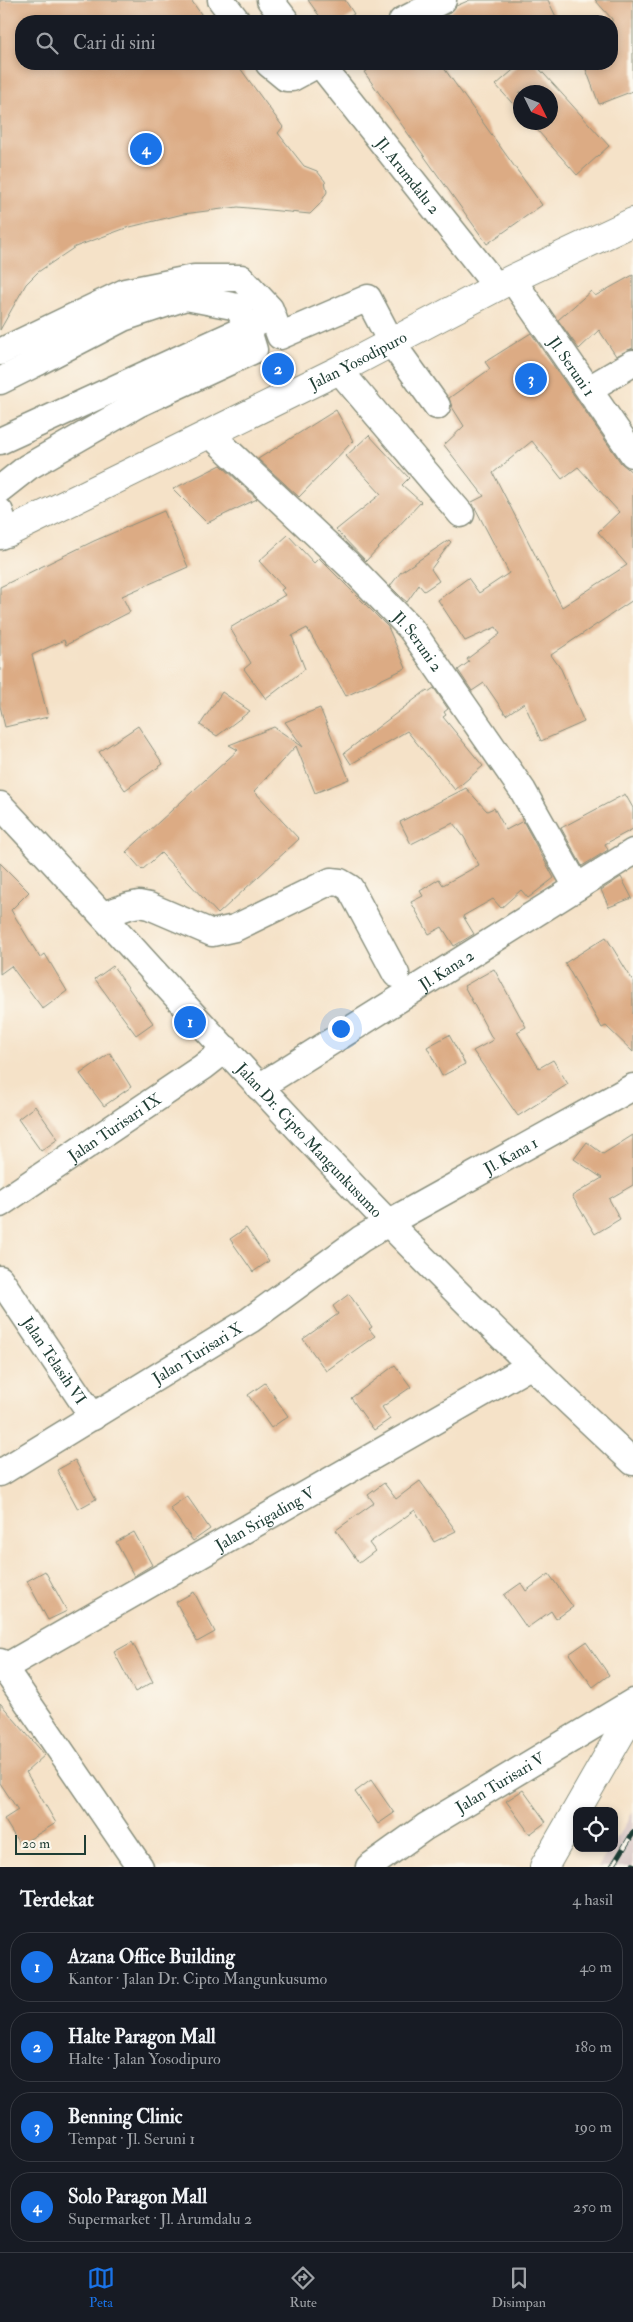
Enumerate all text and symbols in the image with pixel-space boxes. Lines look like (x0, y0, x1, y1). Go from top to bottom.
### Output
search box (15, 15, 618, 70)
icon: search (33, 29, 61, 57)
text: Cari di sini (73, 31, 156, 55)
north arrow (513, 85, 558, 130)
pin: 4 (130, 130, 162, 168)
street label: Jl. Arumdalu 2 (370, 133, 444, 218)
street label: Jalan Yosodipuro (305, 327, 411, 396)
street label: Jl. Seruni 1 (542, 332, 599, 401)
pin: 2 (262, 350, 294, 388)
pin: 3 (515, 360, 547, 398)
street label: Jl. Seruni 2 (387, 607, 446, 676)
street label: Jl. Kana 2 (415, 946, 478, 996)
pin: 1 (174, 1003, 206, 1041)
your location (328, 1016, 354, 1042)
street label: Jalan Dr. Cipto Mangunkusumo (230, 1058, 387, 1222)
street label: Jalan Turisari IX (64, 1089, 166, 1168)
street label: Jl. Kana 1 (480, 1133, 542, 1180)
street label: Jalan Telasih VI (16, 1312, 91, 1409)
street label: Jalan Turisari X (148, 1318, 247, 1390)
street label: Jalan Srigading V (211, 1482, 319, 1557)
street label: Jalan Turisari V (451, 1748, 549, 1819)
map controls (573, 1807, 618, 1852)
button: locate (573, 1807, 618, 1852)
scale bar (15, 1832, 86, 1855)
text: 20 m (22, 1835, 50, 1852)
text: Terdekat (20, 1886, 94, 1913)
text: 4 hasil (572, 1890, 613, 1910)
text: Azana Office Building (68, 1945, 235, 1969)
text: 1 (34, 1957, 40, 1977)
text: 40 m (579, 1957, 612, 1977)
text: Kantor · Jalan Dr. Cipto Mangunkusumo (68, 1969, 327, 1989)
text: Halte Paragon Mall (68, 2025, 216, 2049)
text: 2 (33, 2037, 41, 2057)
text: 180 m (575, 2037, 612, 2057)
text: Halte · Jalan Yosodipuro (68, 2049, 221, 2069)
text: Benning Clinic (68, 2105, 182, 2129)
text: 3 (34, 2117, 40, 2137)
text: 190 m (574, 2117, 612, 2137)
text: Tempat · Jl. Seruni 1 (68, 2129, 195, 2149)
text: Solo Paragon Mall (68, 2185, 207, 2209)
text: 4 (33, 2197, 41, 2217)
text: 250 m (573, 2197, 612, 2217)
text: Supermarket · Jl. Arumdalu 2 (68, 2209, 252, 2229)
tab: Peta (87, 2264, 115, 2311)
tab: Rute (289, 2264, 317, 2311)
tab: Disimpan (491, 2264, 546, 2311)

